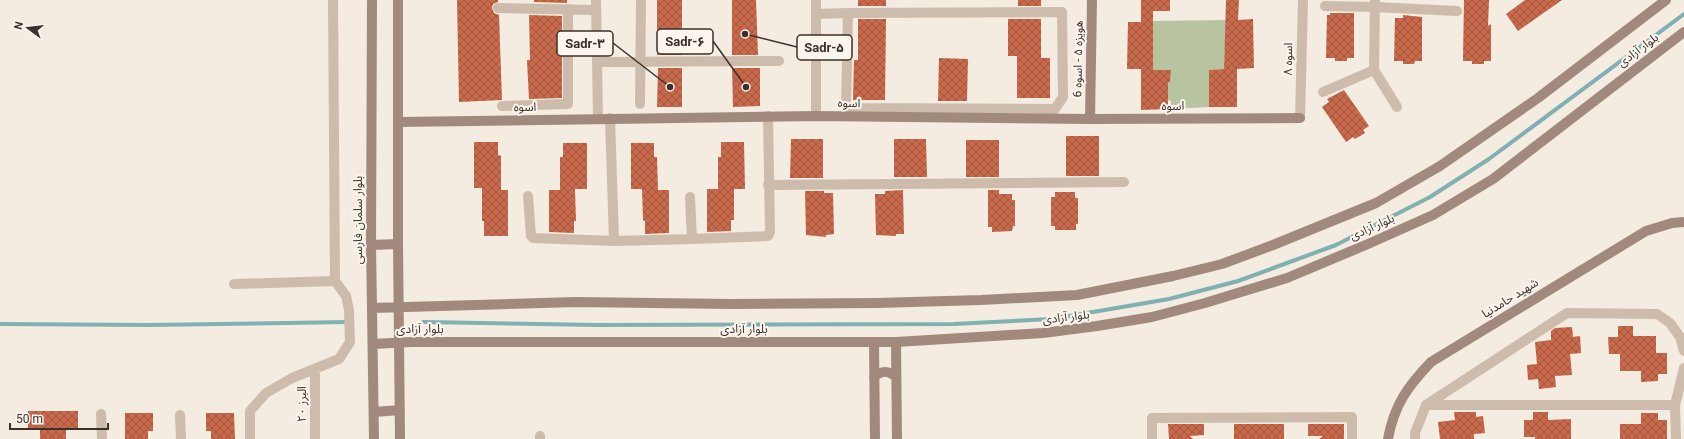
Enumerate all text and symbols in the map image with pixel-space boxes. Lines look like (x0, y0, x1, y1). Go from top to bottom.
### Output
north arrow (8, 8, 48, 48)
text: N (12, 20, 26, 31)
street label: هویزه ۵ - اسوه 6 (1070, 20, 1086, 98)
callout: Sadr-۶ (657, 29, 713, 54)
street label: بلوار آزادی (1615, 30, 1661, 70)
callout: Sadr-۳ (557, 31, 613, 56)
text: Sadr-۶ (665, 34, 705, 49)
callout: Sadr-۵ (797, 35, 852, 60)
text: Sadr-۳ (565, 36, 605, 51)
text: Sadr-۵ (804, 40, 844, 55)
street label: اسوه ۸ (1281, 42, 1295, 75)
street label: اسوه (837, 96, 861, 110)
street label: اسوه (1162, 99, 1185, 113)
street label: اسوه (513, 100, 537, 114)
street label: بلوار سلمان فارسی (351, 176, 365, 264)
street label: بلوار آزادی (1348, 211, 1396, 243)
street label: شهید حامدنیا (1479, 275, 1541, 321)
street label: بلوار آزادی (1042, 307, 1090, 327)
street label: بلوار آزادی (396, 322, 444, 336)
street label: بلوار آزادی (720, 322, 768, 336)
street label: البرز ۲۰ (295, 386, 309, 422)
scale bar (10, 405, 108, 431)
text: 50 m (16, 412, 43, 426)

